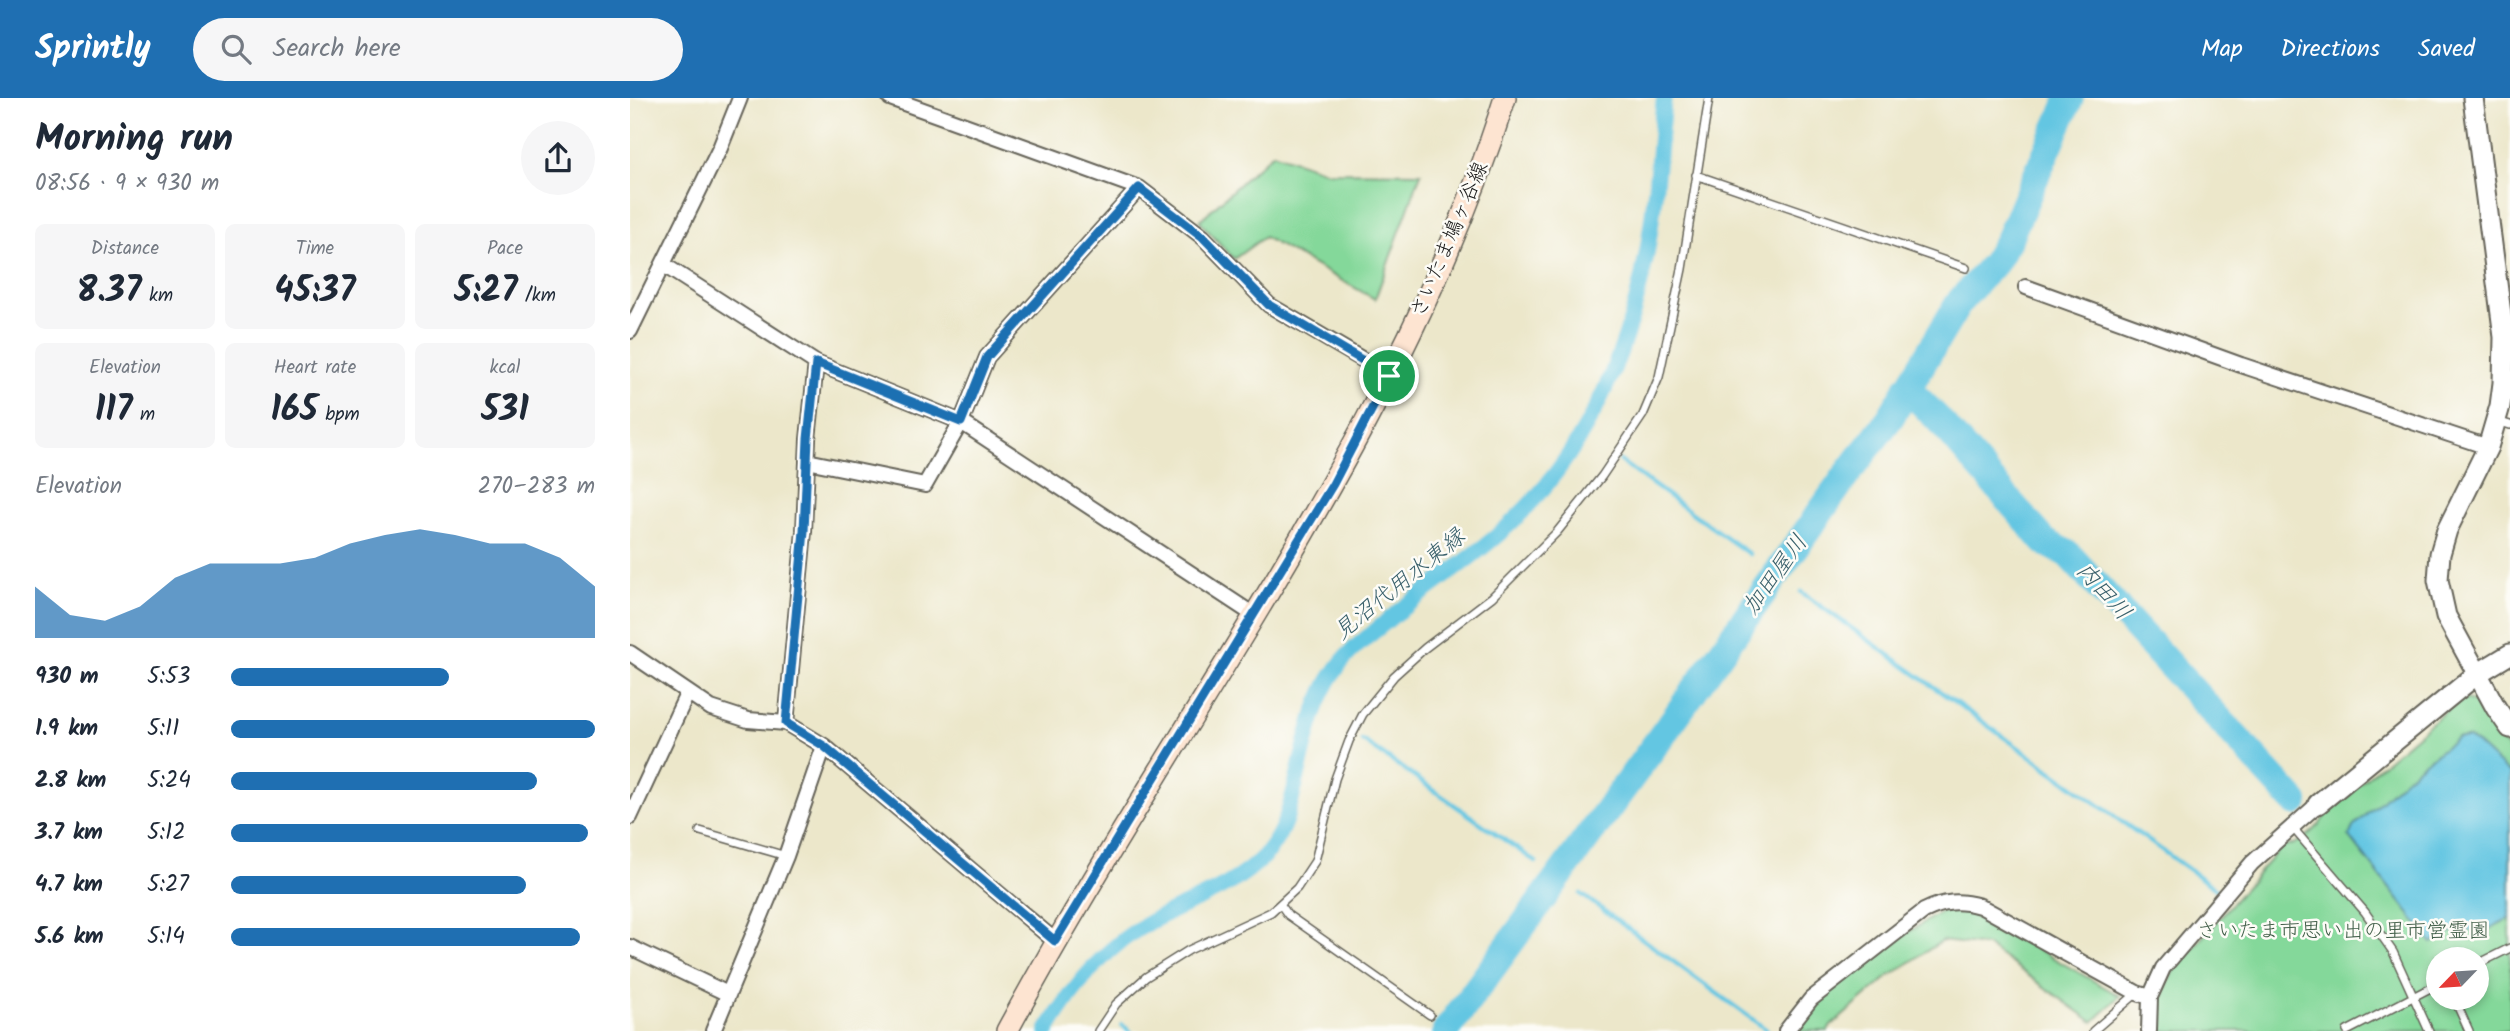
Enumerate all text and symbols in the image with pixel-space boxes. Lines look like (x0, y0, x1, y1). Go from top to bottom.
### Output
search box (193, 18, 683, 81)
text: Sprintly (35, 23, 151, 76)
text: Search here (273, 28, 401, 70)
icon: search (217, 30, 255, 68)
text: Map (2201, 30, 2243, 69)
text: Directions (2281, 30, 2380, 69)
text: Saved (2418, 30, 2475, 69)
text: Morning run (35, 110, 233, 170)
button: share (521, 121, 595, 195)
street label: さいたま鳩ヶ谷線 (1402, 157, 1498, 323)
text: 08:56 · 9 × 930 m (35, 166, 219, 202)
text: Distance (91, 234, 159, 264)
text: Time (296, 234, 334, 264)
text: Pace (487, 234, 523, 264)
text: 8.37 (77, 264, 141, 320)
text: 45:37 (274, 264, 356, 320)
text: 5:27 (454, 264, 517, 320)
text: km (141, 281, 173, 311)
text: /km (517, 281, 556, 311)
pin (1359, 346, 1419, 406)
text: Elevation (89, 353, 161, 383)
text: Heart rate (274, 353, 356, 383)
text: kcal (490, 353, 520, 383)
icon: arrive (1370, 357, 1408, 395)
text: 117 (95, 383, 132, 439)
text: 165 (270, 383, 318, 439)
text: 531 (481, 383, 529, 439)
text: m (132, 400, 155, 430)
text: bpm (318, 400, 360, 430)
text: Elevation (35, 469, 122, 505)
text: 270–283 m (478, 469, 595, 505)
water label: 見沼代用水東縁 (1326, 519, 1475, 650)
water label: 加田屋川 (1734, 527, 1818, 623)
water label: 内田川 (2067, 554, 2139, 630)
text: 930 m (35, 659, 99, 695)
text: 5:53 (147, 659, 191, 695)
text: 1.9 km (35, 711, 98, 747)
text: 5:11 (147, 711, 179, 747)
text: 2.8 km (35, 763, 106, 799)
text: 5:24 (147, 763, 191, 799)
text: 3.7 km (35, 815, 103, 851)
text: 5:12 (147, 815, 186, 851)
text: 4.7 km (35, 867, 103, 903)
text: 5:27 (147, 867, 189, 903)
park label: さいたま市思い出の里市営霊園 (2196, 915, 2490, 948)
text: 5.6 km (35, 919, 104, 955)
text: 5:14 (147, 919, 185, 955)
north arrow (2426, 947, 2488, 1010)
map controls (2426, 947, 2489, 1010)

